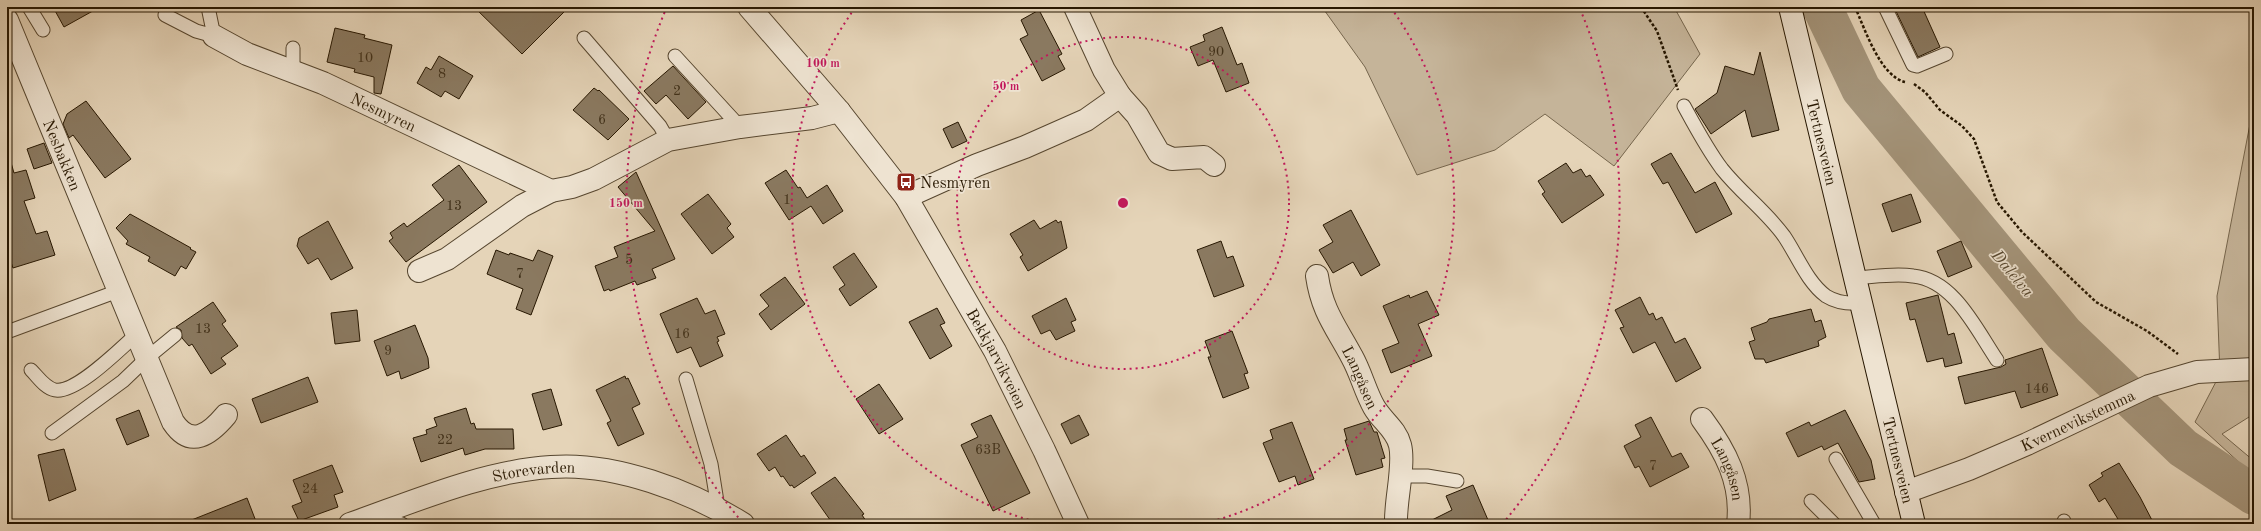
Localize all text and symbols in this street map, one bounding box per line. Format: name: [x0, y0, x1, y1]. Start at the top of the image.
house number: 90: [1208, 45, 1224, 59]
house number: 10: [357, 51, 373, 65]
text: 100 m: [806, 58, 840, 70]
house number: 8: [438, 67, 446, 81]
text: 50 m: [993, 80, 1020, 93]
house number: 2: [673, 84, 681, 98]
street label: Nesmyren: [347, 91, 418, 136]
street label: Tertnesveien: [1802, 98, 1839, 188]
house number: 6: [598, 113, 606, 127]
street label: Nesbakken: [39, 118, 83, 194]
bus stop icon: Nesmyren: [895, 171, 917, 193]
place label: Nesmyren: [920, 176, 991, 192]
house number: 1: [783, 193, 791, 207]
centre of rings: [1116, 196, 1130, 210]
text: 150 m: [609, 197, 643, 210]
house number: 13: [446, 199, 462, 213]
water label: Dalelva: [1987, 246, 2036, 301]
house number: 5: [625, 253, 633, 267]
house number: 7: [516, 267, 524, 281]
street label: Bekkjarvikveien: [962, 306, 1029, 412]
house number: 13: [195, 322, 211, 336]
house number: 16: [674, 327, 690, 341]
house number: 9: [384, 344, 392, 358]
street label: Langåsen: [1338, 344, 1380, 413]
house number: 146: [2025, 382, 2049, 396]
street label: Kvernevikstemma: [2019, 388, 2138, 456]
street label: Tertnesveien: [1879, 416, 1915, 506]
house number: 22: [437, 433, 453, 447]
street label: Langåsen: [1707, 435, 1744, 502]
house number: 63B: [975, 443, 1001, 457]
house number: 7: [1649, 459, 1657, 473]
street label: Storevarden: [491, 460, 576, 486]
house number: 24: [302, 482, 318, 496]

